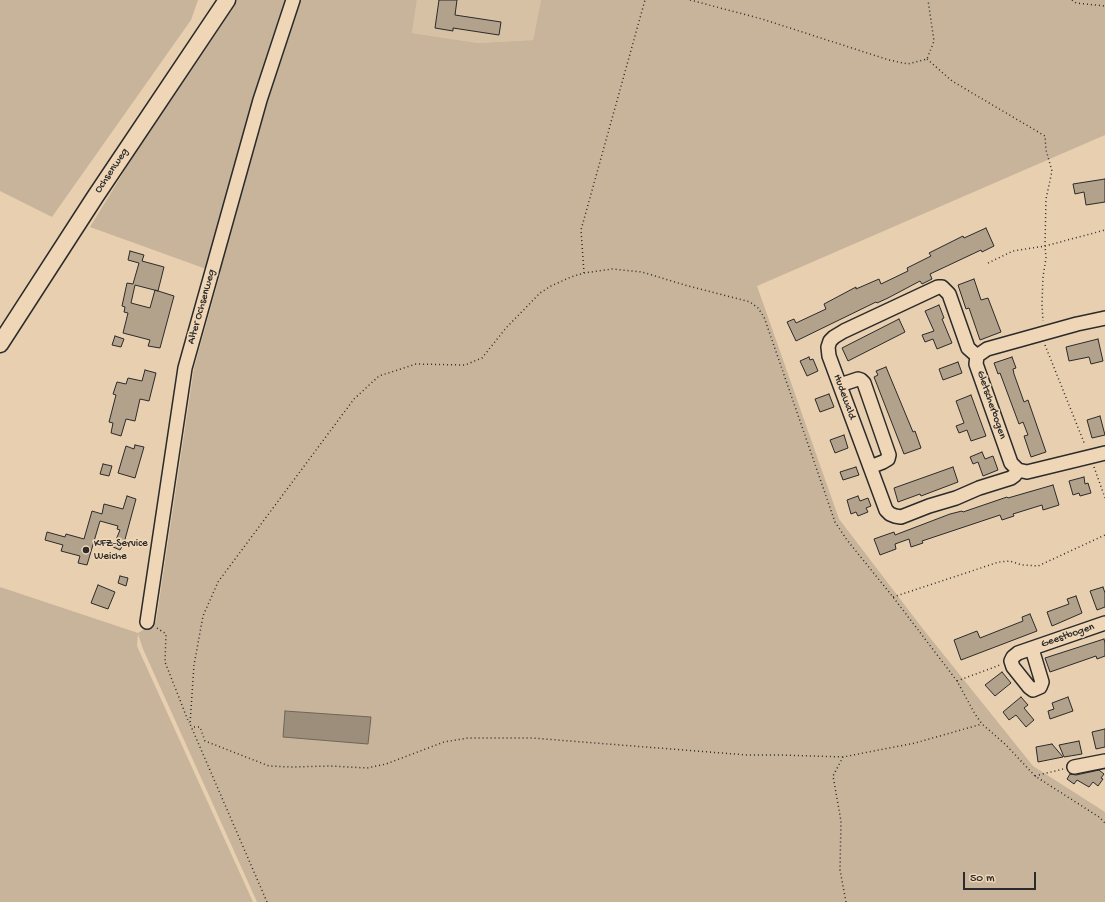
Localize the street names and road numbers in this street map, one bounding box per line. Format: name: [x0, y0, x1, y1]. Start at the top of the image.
street label: Ochsenweg: [92, 146, 132, 196]
street label: Alter Ochsenweg: [185, 268, 219, 346]
street label: Gletscherbogen: [973, 369, 1009, 441]
street label: Hudewald: [830, 373, 858, 421]
street label: Geestbogen: [1040, 621, 1096, 651]

